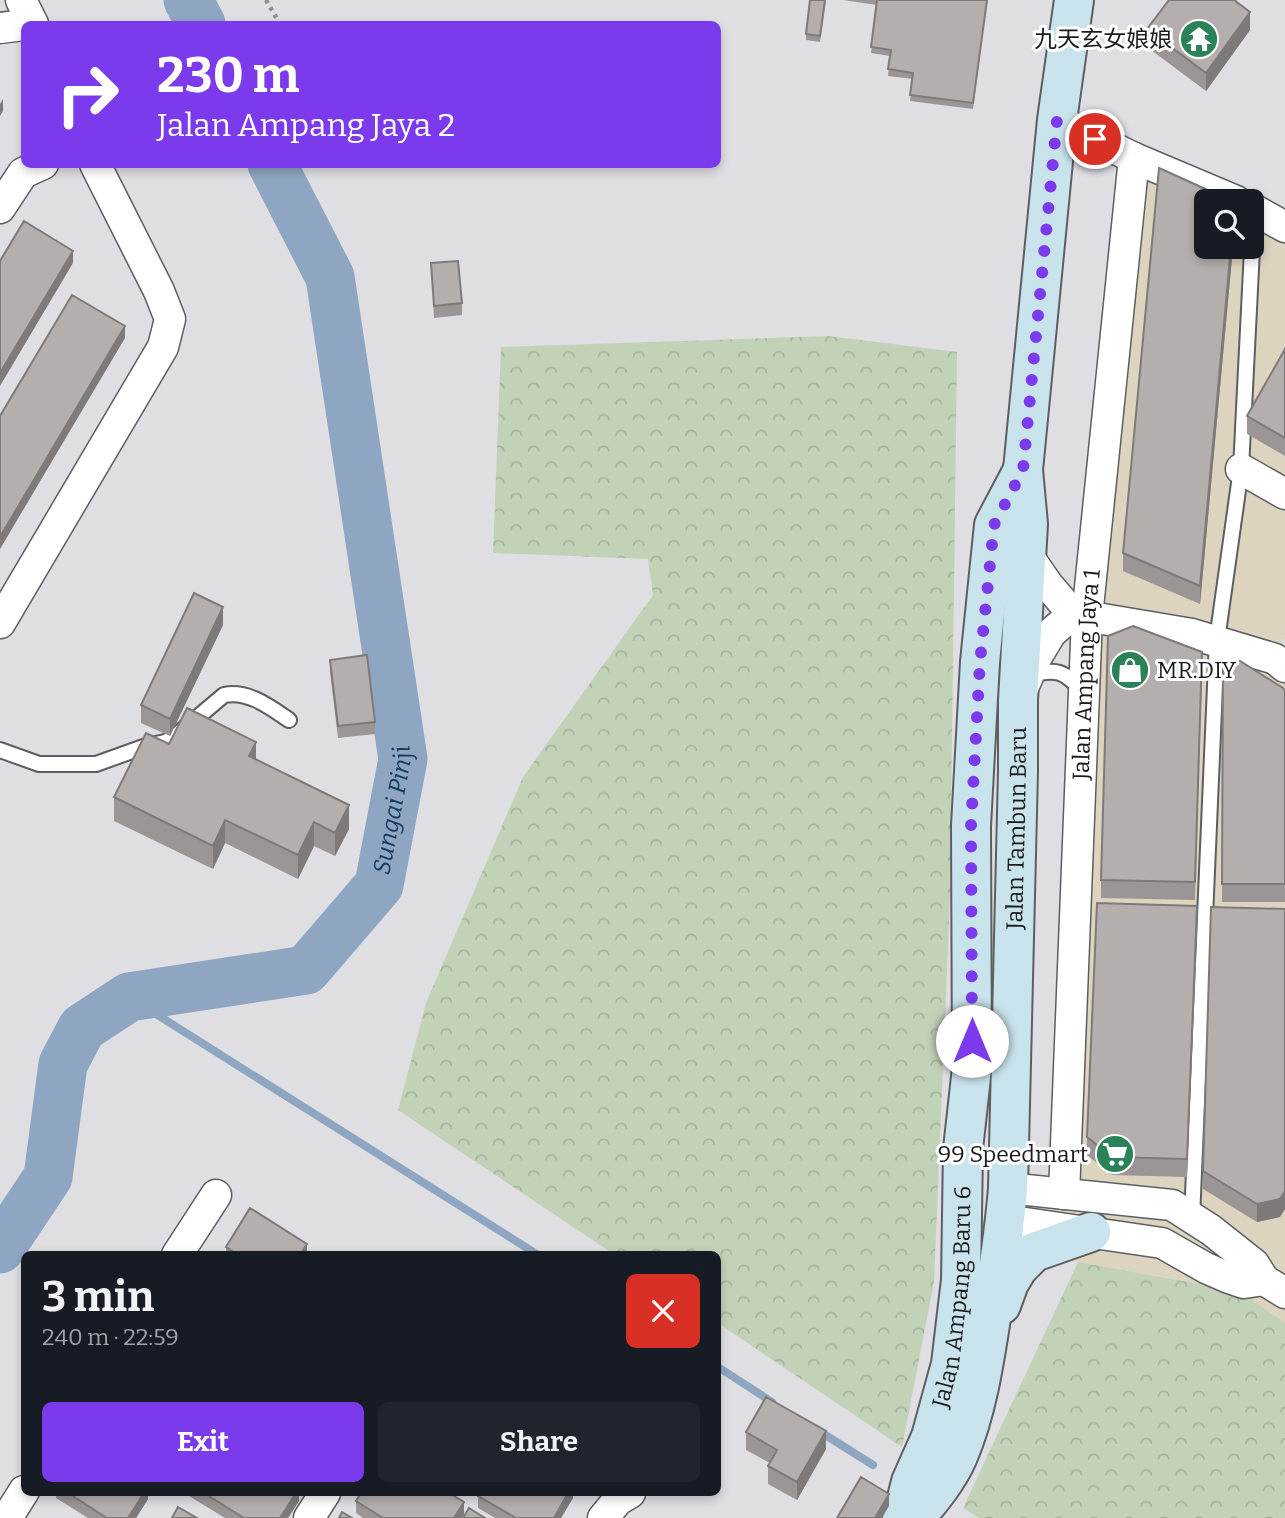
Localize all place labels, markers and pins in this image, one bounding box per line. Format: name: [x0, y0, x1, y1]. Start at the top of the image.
temple icon: 九天玄女娘娘: [1178, 18, 1220, 60]
place label: 九天玄女娘娘: [1034, 25, 1172, 53]
pin: [1065, 109, 1125, 169]
shop icon: MR.DIY: [1109, 649, 1151, 691]
place label: MR.DIY: [1157, 656, 1237, 684]
supermarket icon: 99 Speedmart: [1094, 1133, 1136, 1175]
place label: 99 Speedmart: [938, 1140, 1088, 1168]

